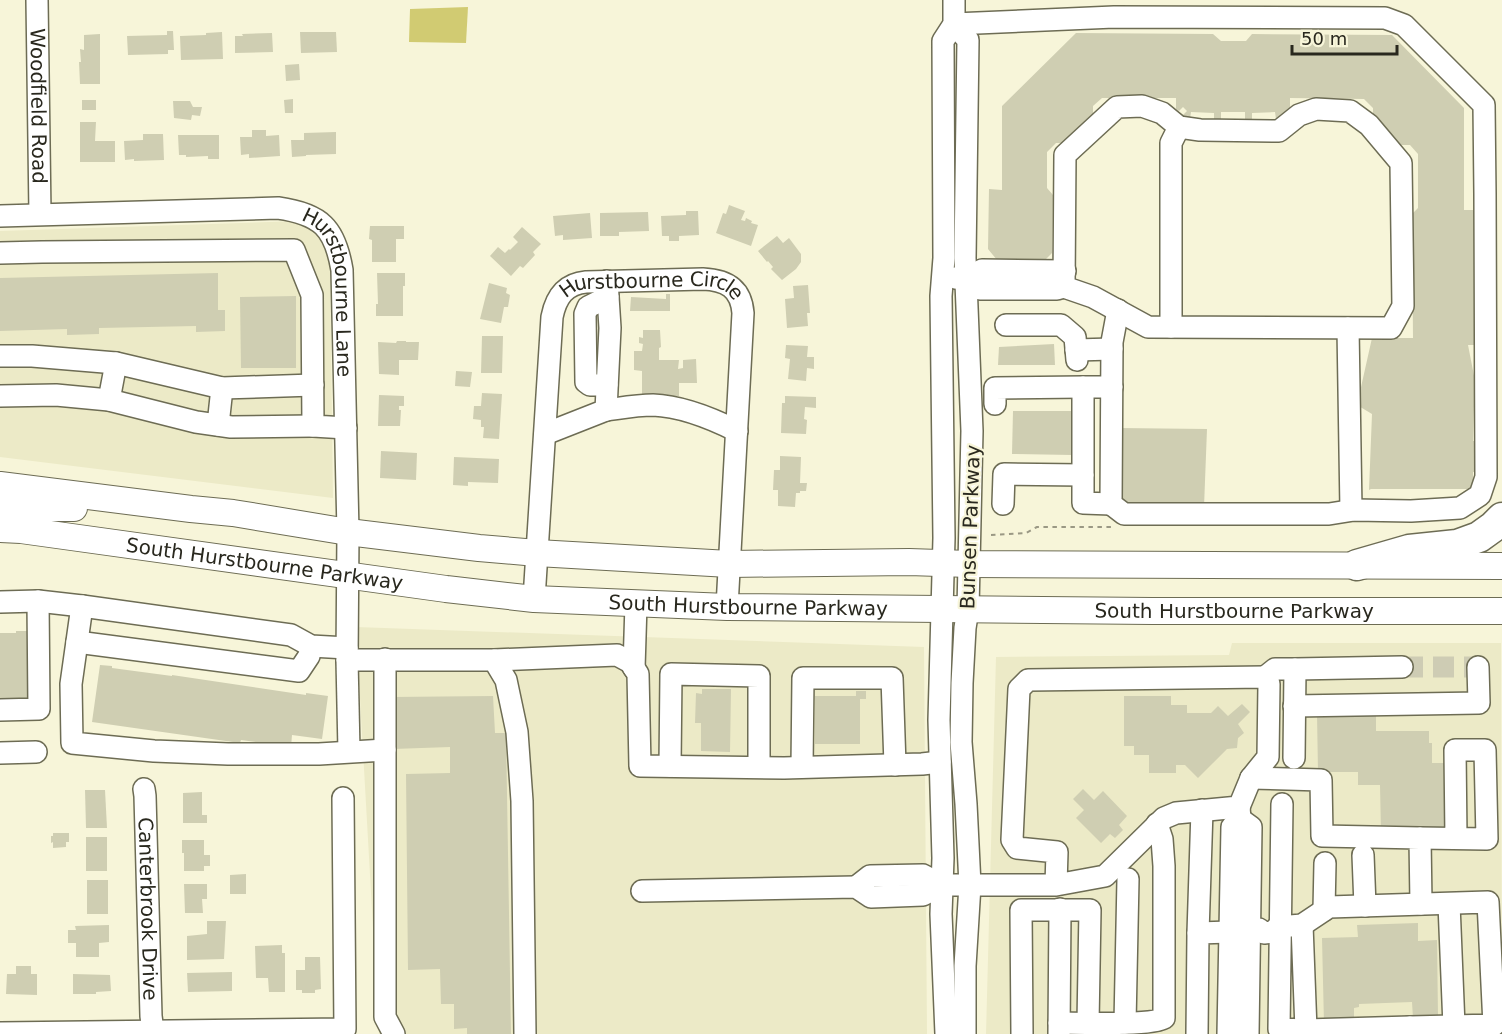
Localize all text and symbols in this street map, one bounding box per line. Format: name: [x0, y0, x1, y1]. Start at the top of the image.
scale bar: [1292, 18, 1397, 56]
street label: Woodfield Road: [25, 28, 52, 184]
text: 50 m: [1301, 28, 1347, 49]
street label: Hurstbourne Lane: [299, 203, 356, 377]
text: Hurstbourne Circle: [554, 267, 749, 304]
street label: Hurstbourne Circle: [556, 289, 744, 319]
street label: Bunsen Parkway: [955, 444, 985, 610]
street label: South Hurstbourne Parkway: [125, 533, 405, 595]
street label: South Hurstbourne Parkway: [608, 590, 888, 621]
street label: South Hurstbourne Parkway: [1094, 598, 1374, 623]
street label: Canterbrook Drive: [134, 817, 163, 1001]

